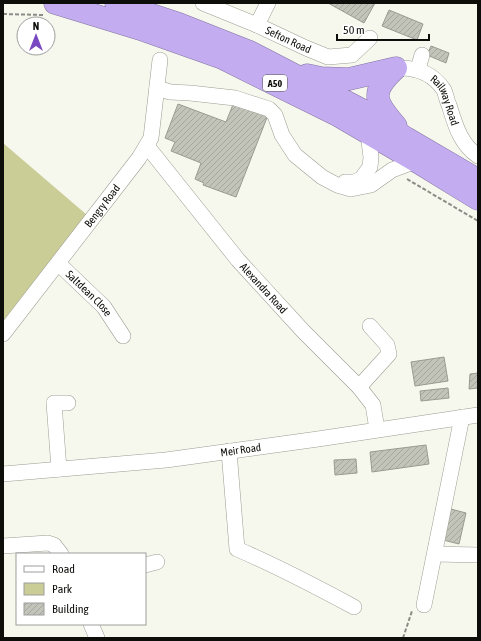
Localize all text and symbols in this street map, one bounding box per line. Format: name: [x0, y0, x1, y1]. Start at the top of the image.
north arrow: [16, 16, 56, 56]
scale bar: [337, 16, 429, 42]
text: N: [33, 20, 39, 32]
text: 50 m: [343, 23, 365, 37]
street label: Sefton Road: [264, 24, 313, 55]
street label: Railway Road: [428, 72, 461, 127]
road number: A50: [263, 75, 287, 91]
street label: Bengry Road: [82, 182, 122, 230]
street label: Alexandra Road: [238, 261, 290, 316]
street label: Saltdean Close: [64, 268, 114, 318]
street label: Meir Road: [220, 441, 262, 458]
legend: [16, 553, 146, 625]
text: Road: [52, 562, 75, 576]
text: Park: [52, 582, 73, 596]
text: Building: [52, 602, 90, 616]

